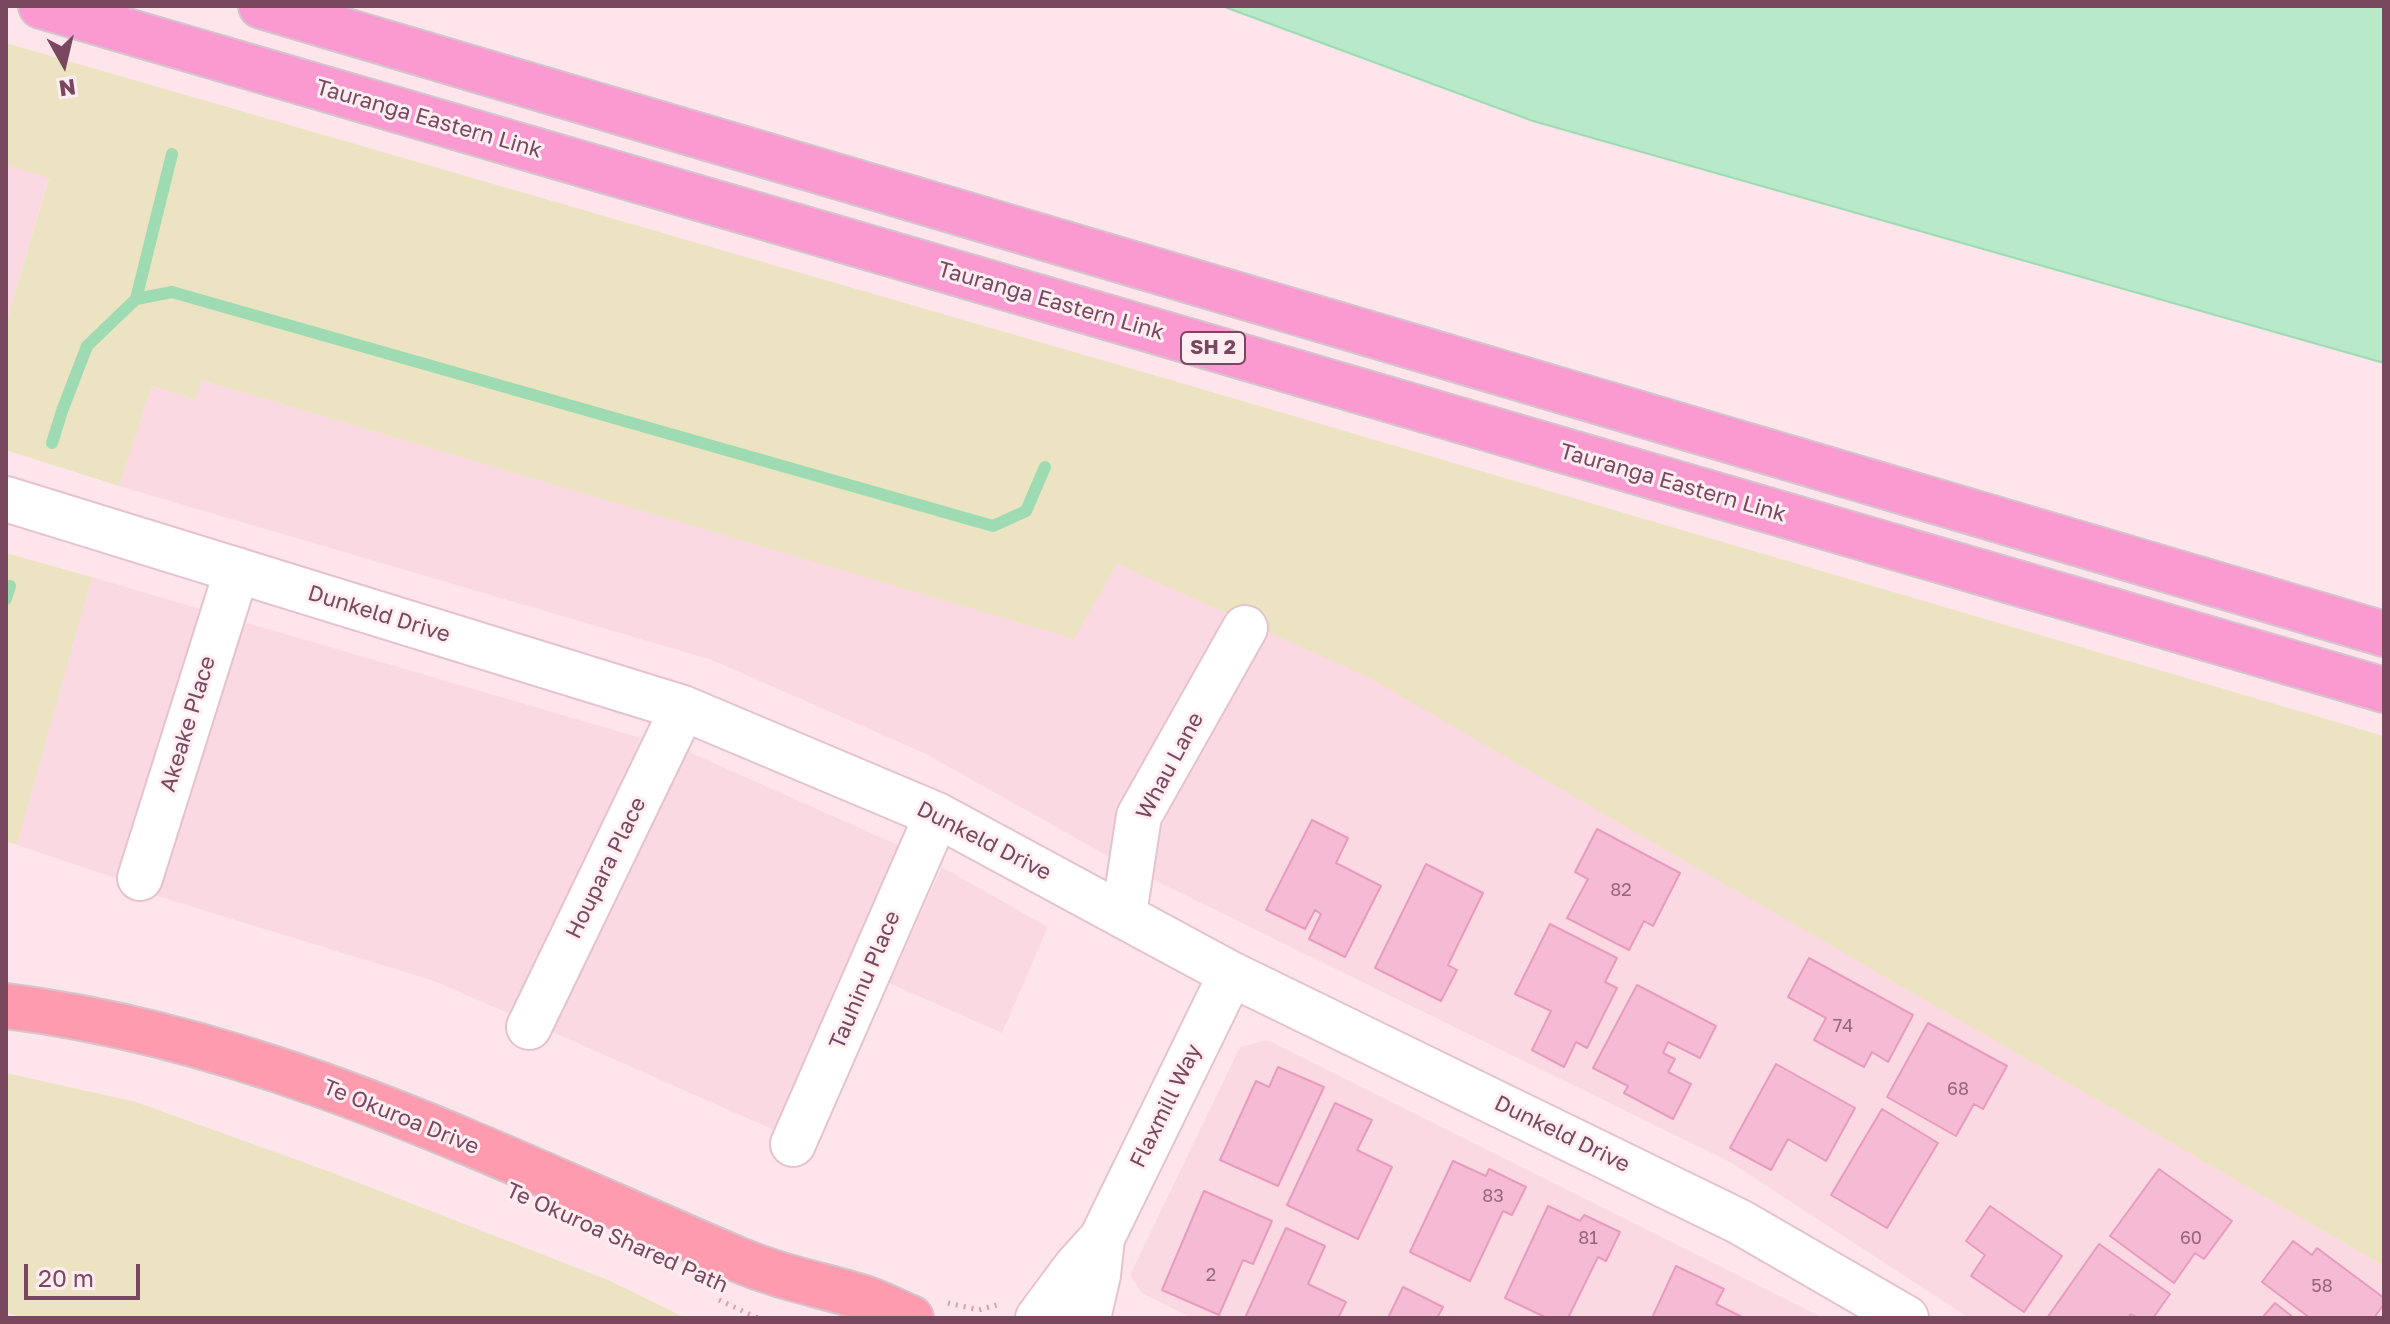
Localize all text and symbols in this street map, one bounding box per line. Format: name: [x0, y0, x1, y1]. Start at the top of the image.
north arrow: [24, 24, 104, 104]
text: N: [57, 74, 78, 103]
street label: Tauranga Eastern Link: [313, 74, 545, 164]
street label: Tauranga Eastern Link: [935, 256, 1167, 346]
road number: SH 2: [1181, 332, 1245, 364]
street label: Tauranga Eastern Link: [1557, 438, 1789, 528]
street label: Dunkeld Drive: [305, 580, 453, 648]
street label: Akeake Place: [155, 653, 221, 795]
street label: Whau Lane: [1131, 708, 1209, 824]
street label: Houpara Place: [560, 793, 652, 943]
street label: Dunkeld Drive: [912, 796, 1056, 886]
house number: 82: [1610, 879, 1632, 901]
street label: Tauhinu Place: [824, 907, 906, 1053]
house number: 74: [1833, 1015, 1853, 1037]
street label: Flaxmill Way: [1125, 1040, 1207, 1172]
street label: Te Okuroa Drive: [319, 1074, 483, 1160]
house number: 68: [1947, 1078, 1969, 1100]
street label: Dunkeld Drive: [1490, 1090, 1634, 1178]
street label: Te Okuroa Shared Path: [502, 1177, 732, 1299]
house number: 83: [1482, 1185, 1504, 1207]
house number: 81: [1578, 1227, 1598, 1249]
house number: 60: [2180, 1227, 2202, 1249]
scale bar: [28, 1248, 144, 1298]
text: 20 m: [38, 1263, 94, 1292]
house number: 2: [1206, 1264, 1216, 1286]
house number: 58: [2311, 1275, 2333, 1297]

